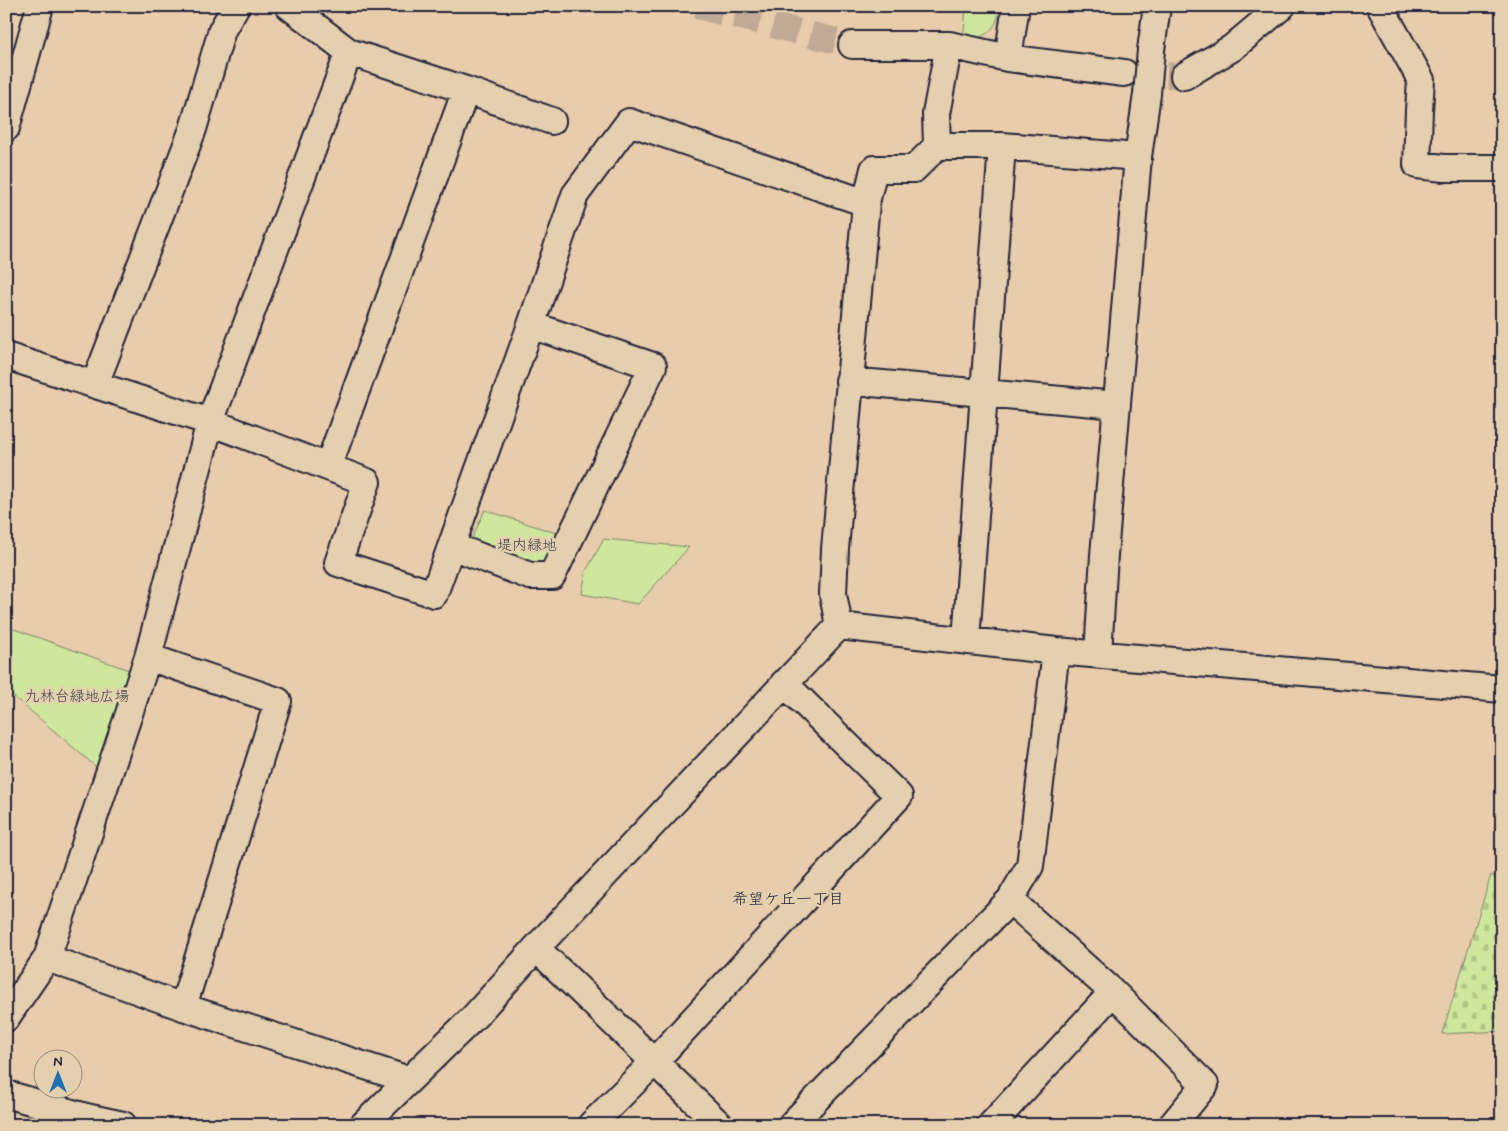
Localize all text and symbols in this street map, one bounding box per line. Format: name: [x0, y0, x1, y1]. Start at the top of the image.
park label: 堤内緑地: [497, 536, 557, 556]
park label: 九林台緑地広場: [24, 687, 130, 707]
district label: 希望ケ丘一丁目: [732, 889, 844, 910]
north arrow: [32, 1048, 82, 1098]
text: N: [53, 1053, 63, 1071]

